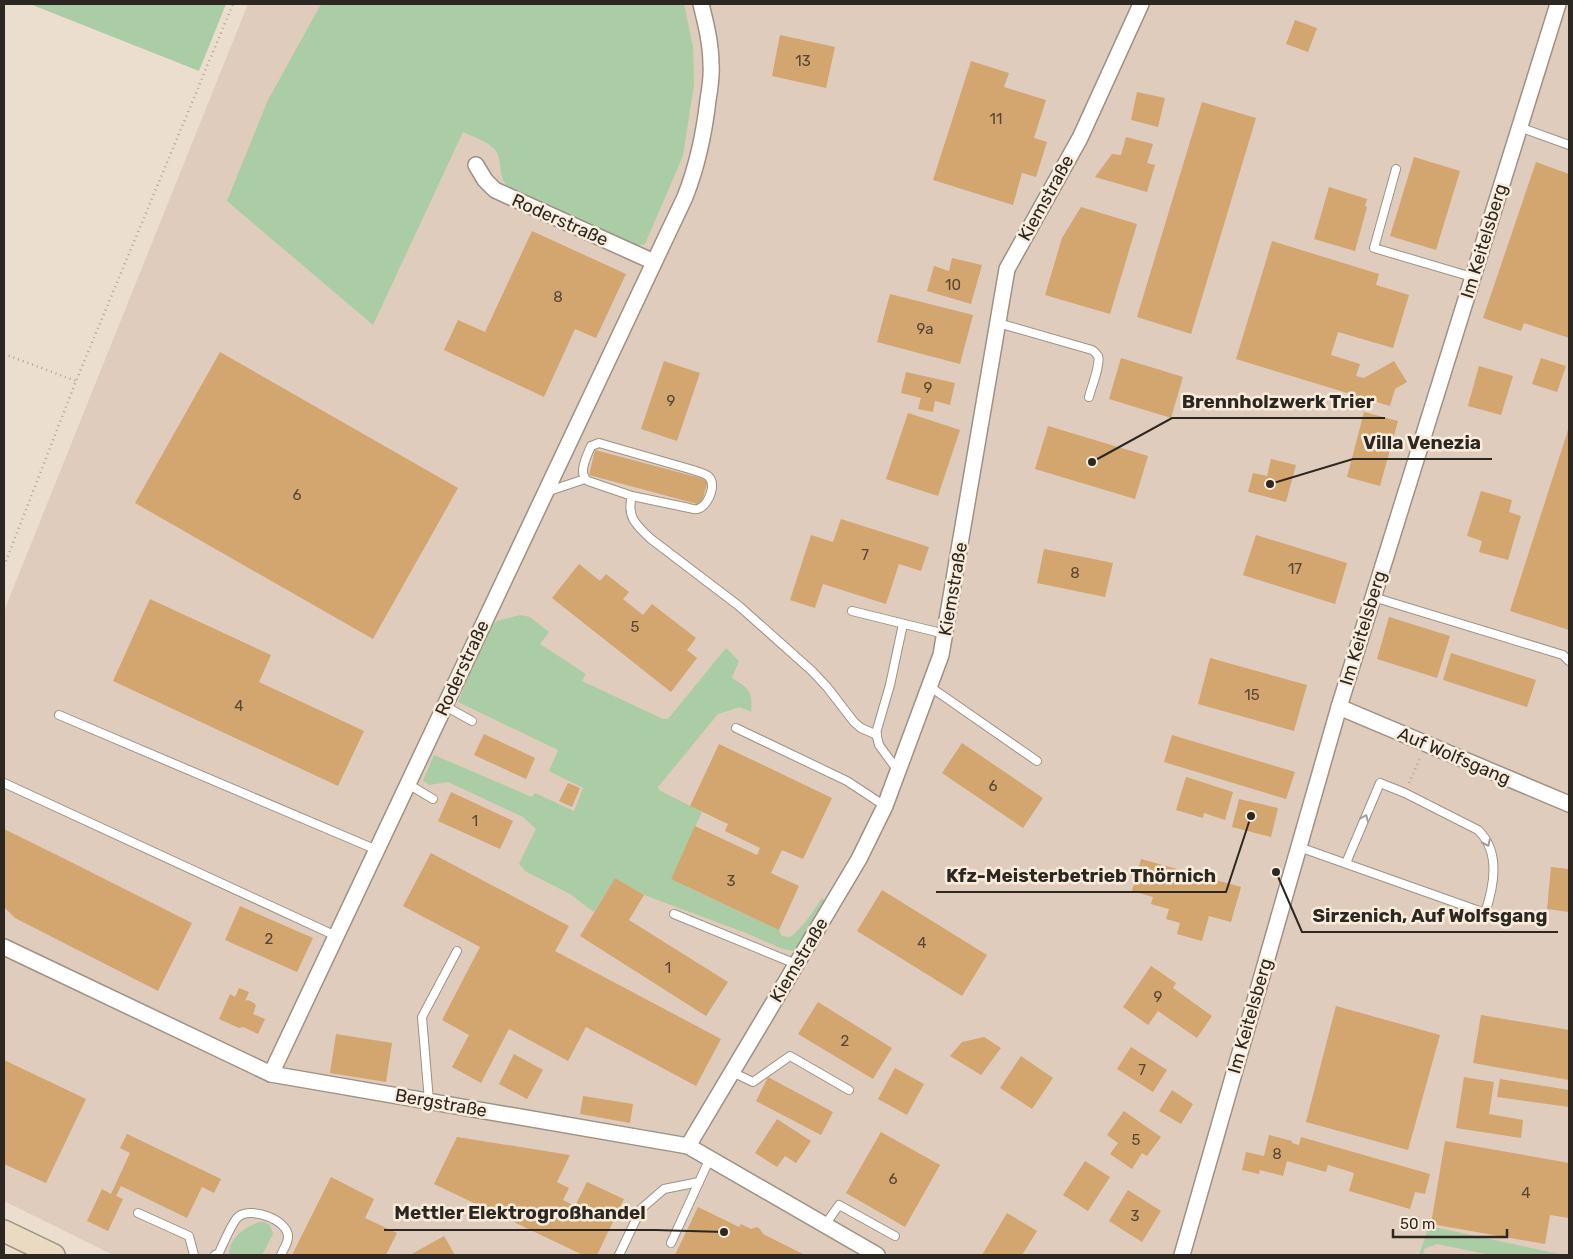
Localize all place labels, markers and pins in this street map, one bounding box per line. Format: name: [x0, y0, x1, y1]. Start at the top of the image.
callout: Brennholzwerk Trier: [1172, 384, 1385, 418]
callout: Villa Venezia: [1353, 425, 1492, 459]
callout: Kfz-Meisterbetrieb Thörnich: [936, 858, 1226, 892]
callout: Sirzenich, Auf Wolfsgang: [1302, 898, 1558, 932]
callout: Mettler Elektrogroßhandel: [384, 1196, 656, 1230]

